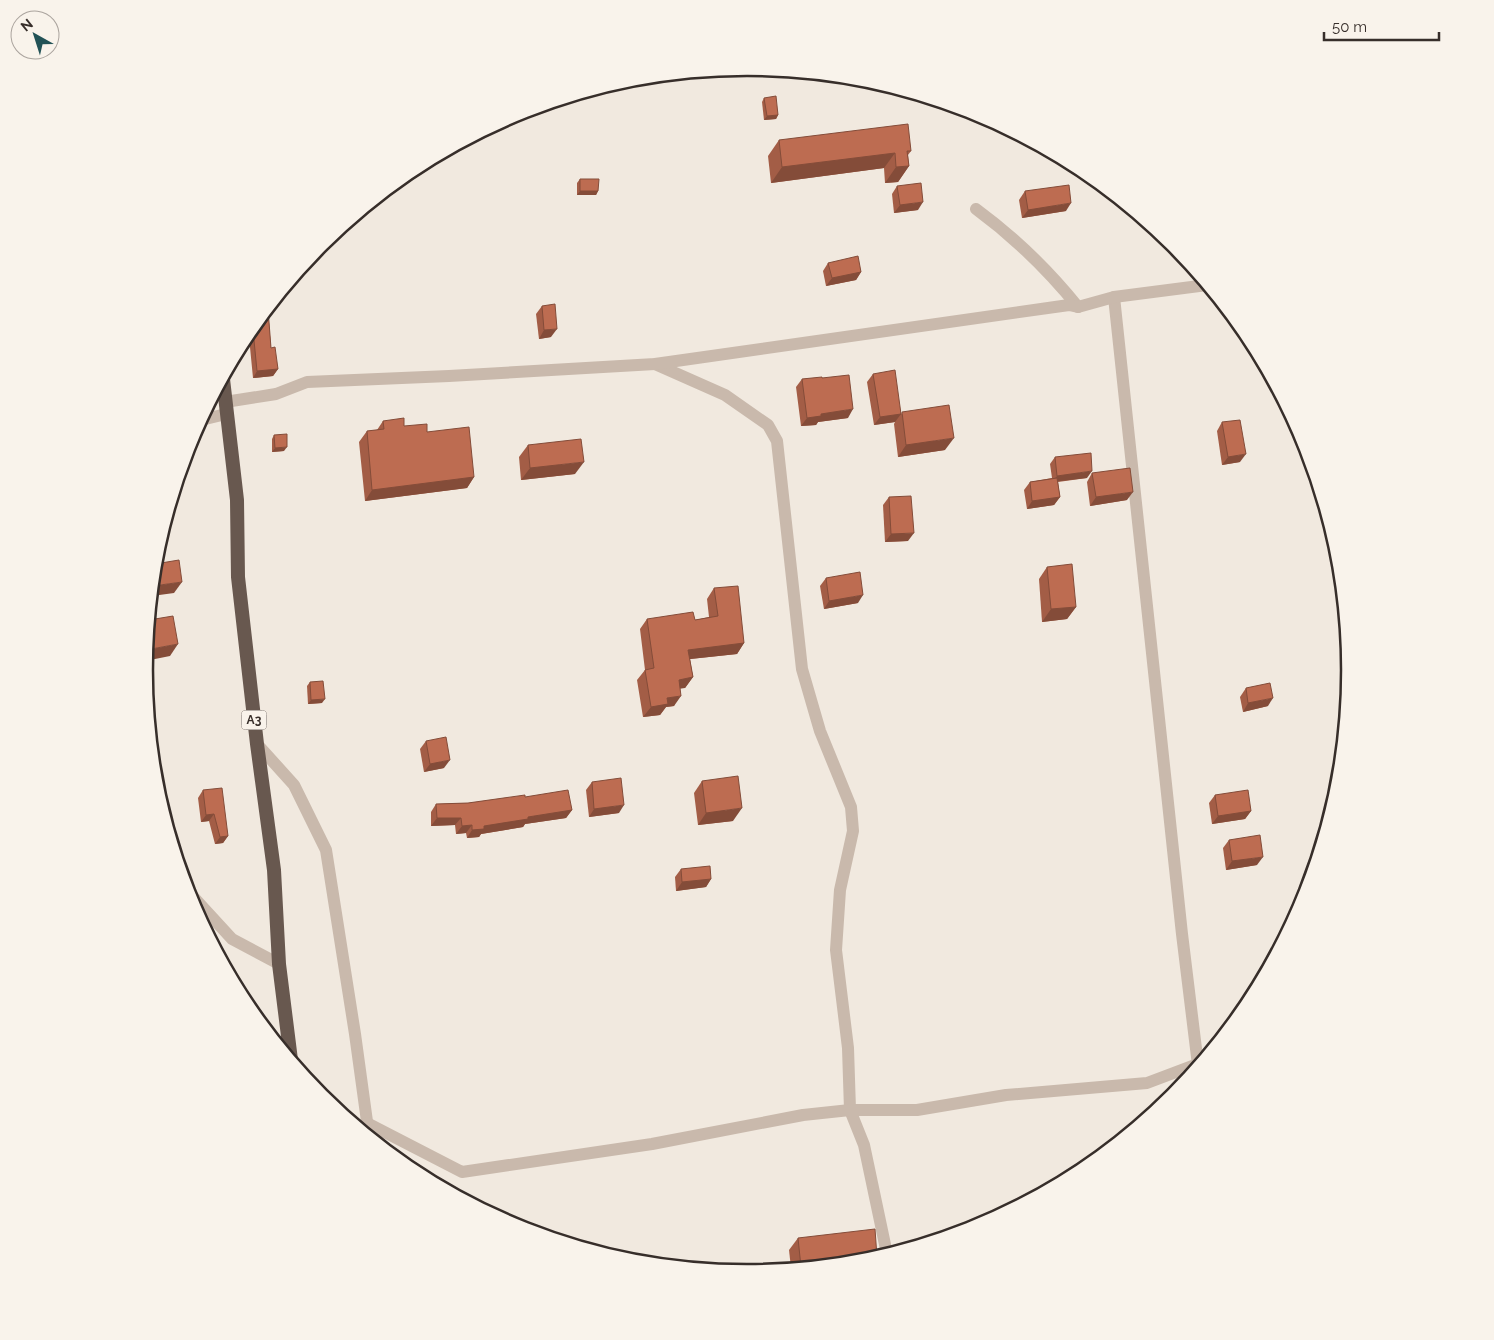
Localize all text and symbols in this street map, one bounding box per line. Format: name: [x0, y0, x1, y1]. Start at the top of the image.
north arrow: [10, 10, 60, 60]
scale bar: [1324, 10, 1439, 42]
text: N: [18, 15, 36, 34]
text: 50 m: [1332, 18, 1367, 36]
road number: A3: [242, 710, 266, 730]

